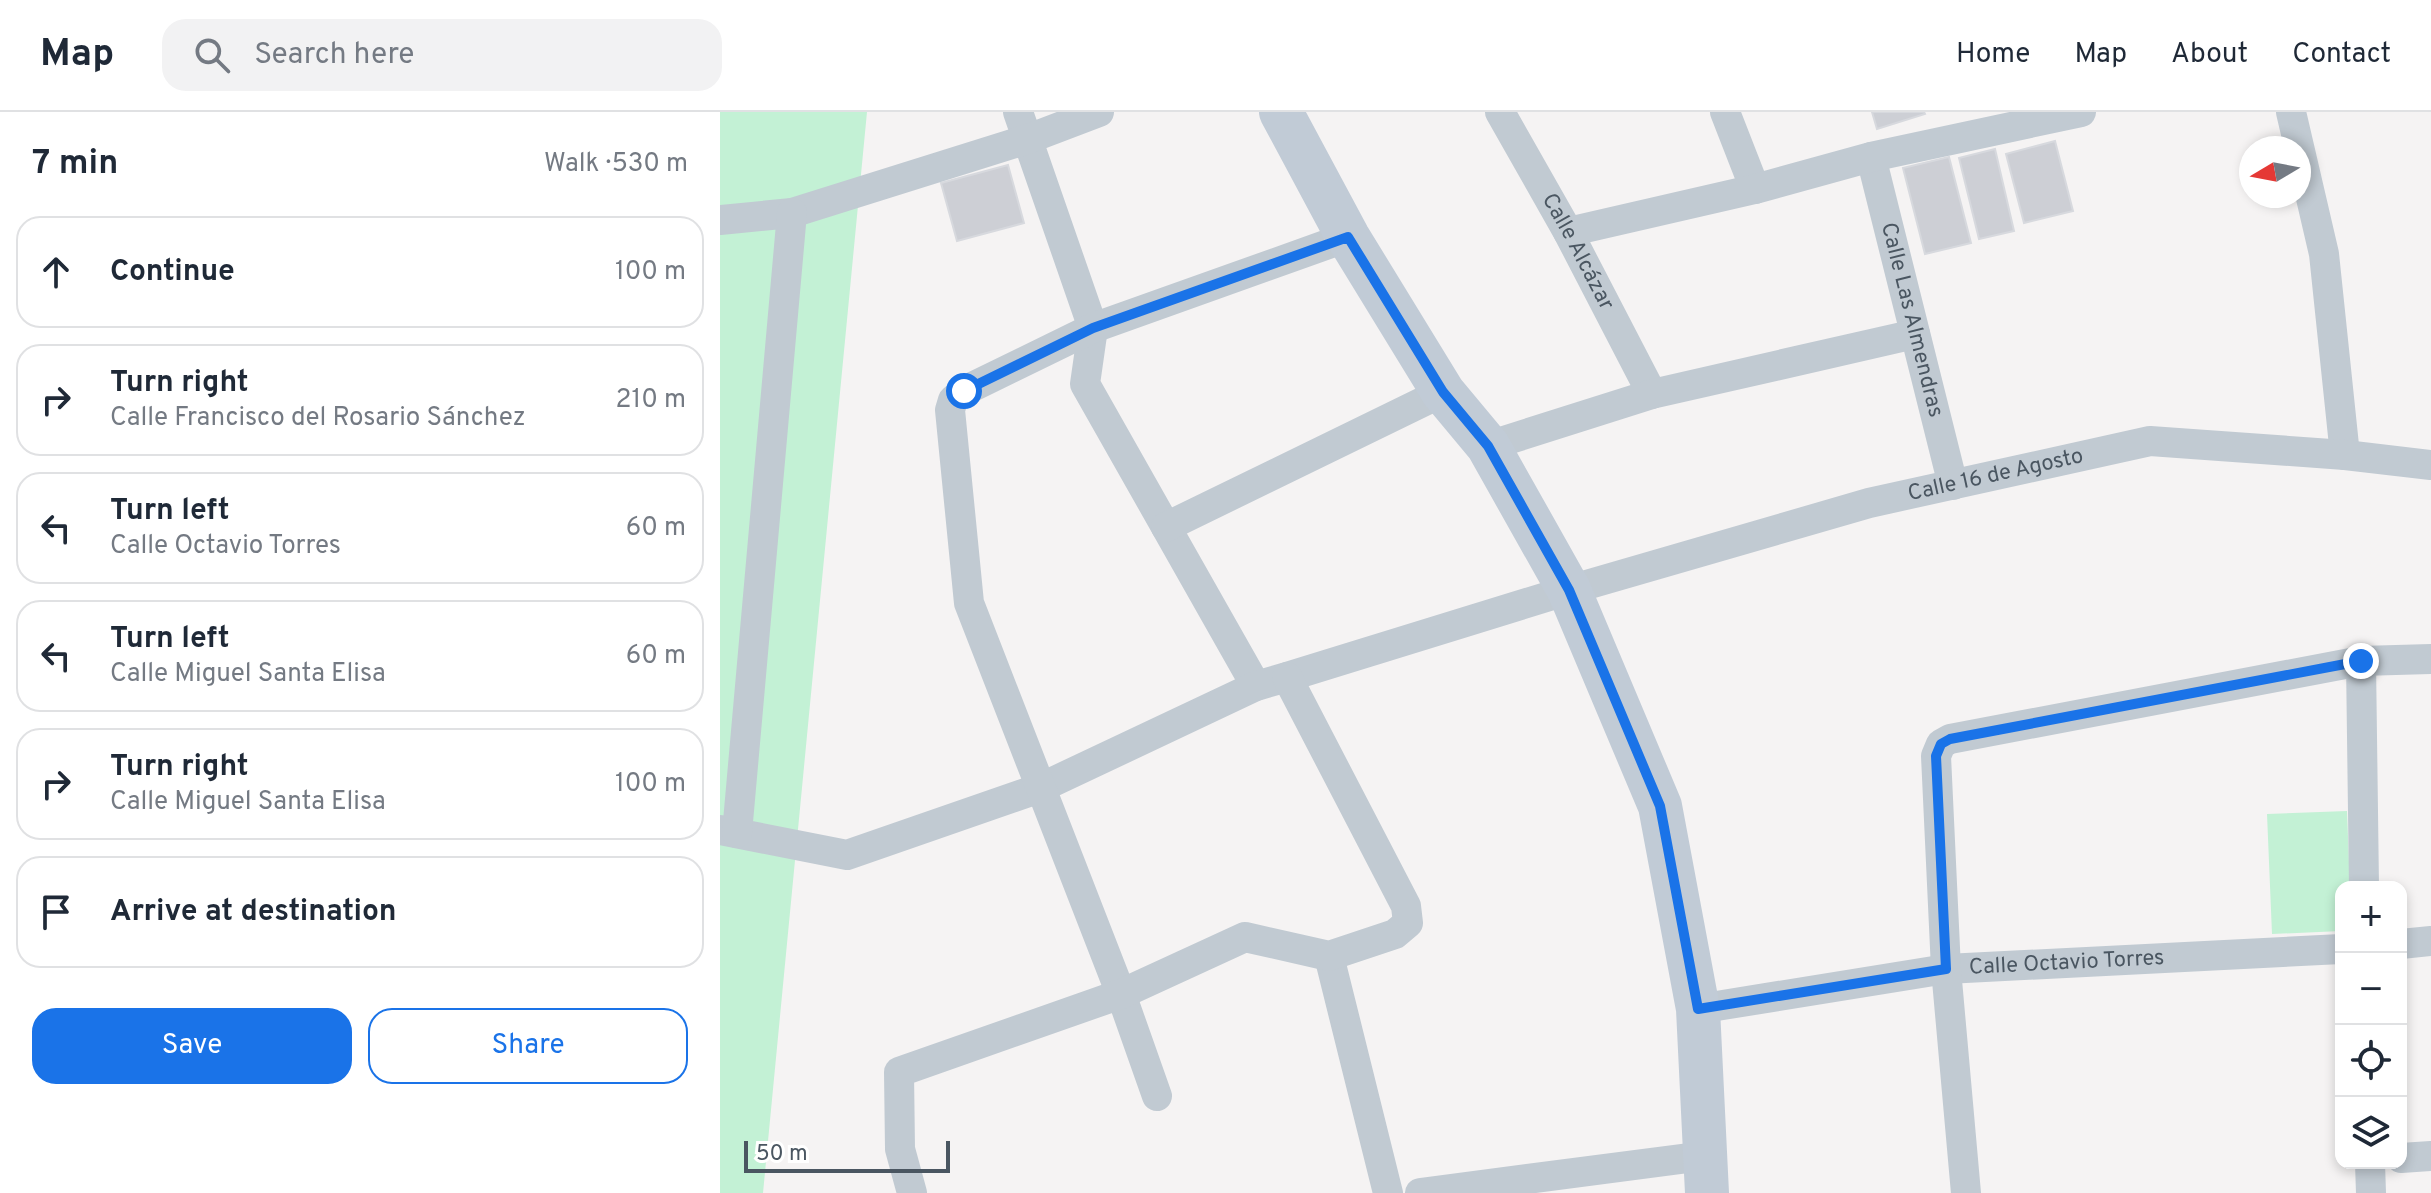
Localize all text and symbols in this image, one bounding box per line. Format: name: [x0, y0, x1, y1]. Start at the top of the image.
search box: [162, 19, 722, 91]
text: Map: [40, 31, 114, 80]
icon: search: [190, 33, 234, 77]
text: Search here: [254, 37, 414, 74]
text: Home: [1956, 37, 2030, 73]
text: Map: [2074, 37, 2127, 73]
text: About: [2171, 37, 2248, 73]
text: Contact: [2292, 37, 2391, 73]
north arrow: [2239, 136, 2311, 208]
text: 7 min: [32, 143, 118, 186]
text: Walk · 530 m: [544, 148, 688, 181]
street label: Calle Alcázar: [1536, 189, 1620, 315]
street label: Calle Las Almendras: [1874, 220, 1949, 420]
icon: ahead: [34, 250, 78, 294]
text: Continue: [110, 254, 235, 291]
text: 100 m: [615, 256, 686, 289]
text: Turn right: [110, 365, 248, 402]
route start: [946, 373, 982, 409]
icon: right: [34, 378, 78, 422]
text: 210 m: [616, 384, 686, 417]
text: Calle Francisco del Rosario Sánchez: [110, 402, 526, 435]
street label: Calle 16 de Agosto: [1905, 443, 2086, 508]
text: Turn left: [110, 493, 230, 530]
icon: left: [34, 506, 78, 550]
text: 60 m: [626, 512, 686, 545]
text: Calle Octavio Torres: [110, 530, 341, 563]
text: Turn left: [110, 621, 230, 658]
icon: left: [34, 634, 78, 678]
text: 60 m: [626, 640, 686, 673]
route end: [2343, 643, 2379, 679]
text: Calle Miguel Santa Elisa: [110, 658, 386, 691]
text: Turn right: [110, 749, 248, 786]
icon: right: [34, 762, 78, 806]
text: 100 m: [615, 768, 686, 801]
text: Calle Miguel Santa Elisa: [110, 786, 386, 819]
map controls: [2335, 881, 2407, 1169]
button: +: [2335, 881, 2407, 953]
icon: arrive: [34, 890, 78, 934]
text: Arrive at destination: [110, 894, 396, 931]
street label: Calle Octavio Torres: [1968, 944, 2165, 981]
button: −: [2335, 953, 2407, 1025]
button: Save: [32, 1008, 352, 1084]
button: Share: [368, 1008, 688, 1084]
button: locate: [2335, 1025, 2407, 1097]
button: layers: [2335, 1097, 2407, 1169]
scale bar: [744, 1137, 950, 1173]
text: 50 m: [756, 1141, 808, 1168]

